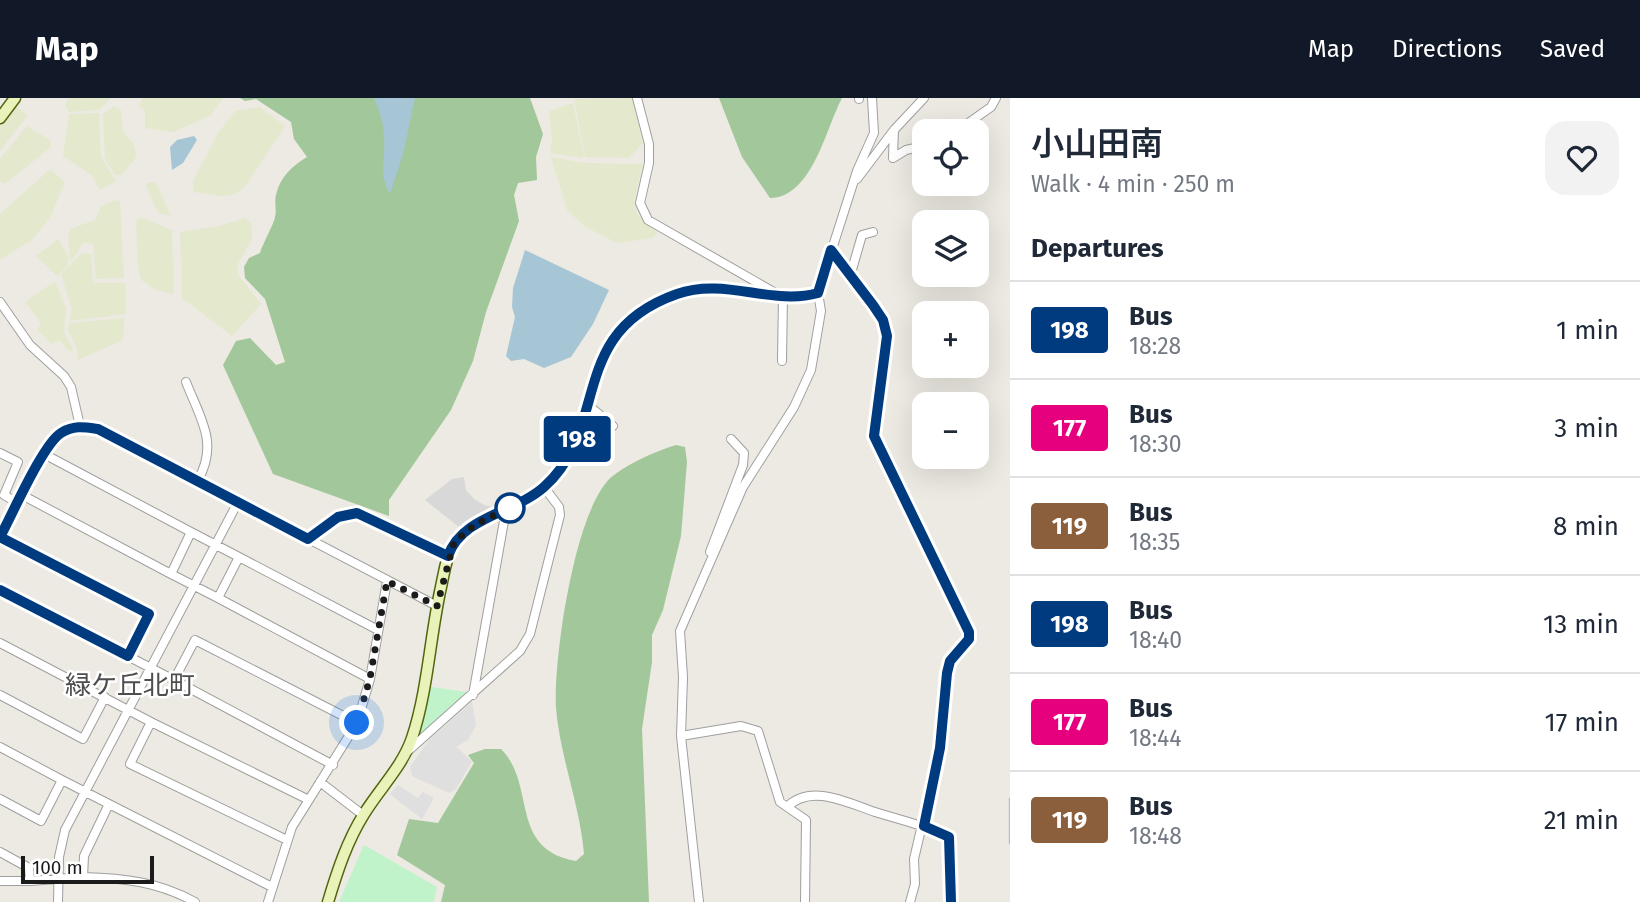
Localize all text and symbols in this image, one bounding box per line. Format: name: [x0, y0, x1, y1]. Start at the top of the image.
text: Map: [35, 29, 99, 69]
text: Map: [1308, 35, 1354, 63]
text: Directions: [1392, 35, 1502, 63]
text: Saved: [1540, 35, 1605, 63]
map controls: [912, 119, 989, 469]
button: locate: [912, 119, 989, 196]
button: heart: [1545, 121, 1619, 195]
text: 小山田南: [1031, 124, 1163, 164]
text: Walk · 4 min · 250 m: [1031, 170, 1235, 198]
button: layers: [912, 210, 989, 287]
text: Departures: [1031, 233, 1164, 264]
button: +: [912, 301, 989, 378]
text: Bus: [1129, 301, 1172, 332]
text: 1 min: [1556, 315, 1619, 346]
text: 198: [1050, 316, 1089, 344]
text: 18:28: [1129, 332, 1181, 360]
button: −: [912, 392, 989, 469]
text: Bus: [1129, 399, 1172, 430]
text: 3 min: [1554, 413, 1619, 444]
text: 177: [1053, 414, 1086, 442]
line badge: 198: [537, 416, 617, 462]
text: 198: [558, 425, 596, 453]
text: 18:30: [1129, 430, 1182, 458]
unlabelled marker: [495, 493, 525, 523]
text: Bus: [1129, 497, 1172, 528]
text: 8 min: [1553, 511, 1619, 542]
text: 119: [1052, 512, 1087, 540]
text: 18:35: [1129, 528, 1180, 556]
text: Bus: [1129, 595, 1172, 626]
text: 13 min: [1543, 609, 1619, 640]
text: 198: [1050, 610, 1089, 638]
text: 18:40: [1129, 626, 1182, 654]
district label: 緑ケ丘北町: [65, 670, 195, 701]
text: Bus: [1129, 693, 1172, 724]
your location: [339, 705, 374, 740]
text: 17 min: [1544, 707, 1619, 738]
text: 177: [1053, 708, 1086, 736]
text: 18:44: [1129, 724, 1182, 752]
text: Bus: [1129, 791, 1172, 822]
text: 21 min: [1544, 805, 1619, 836]
text: 119: [1052, 806, 1087, 834]
text: 18:48: [1129, 822, 1182, 850]
scale bar: [21, 853, 154, 885]
text: 100 m: [32, 856, 83, 879]

